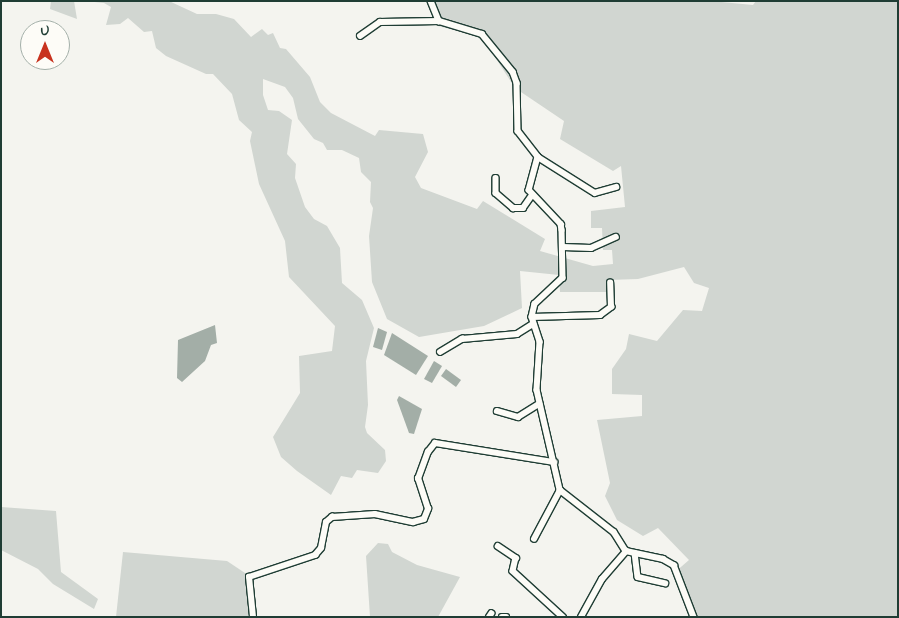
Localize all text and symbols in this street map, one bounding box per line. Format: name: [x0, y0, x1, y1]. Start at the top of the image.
north arrow: [20, 20, 70, 70]
text: U: [40, 22, 50, 40]

